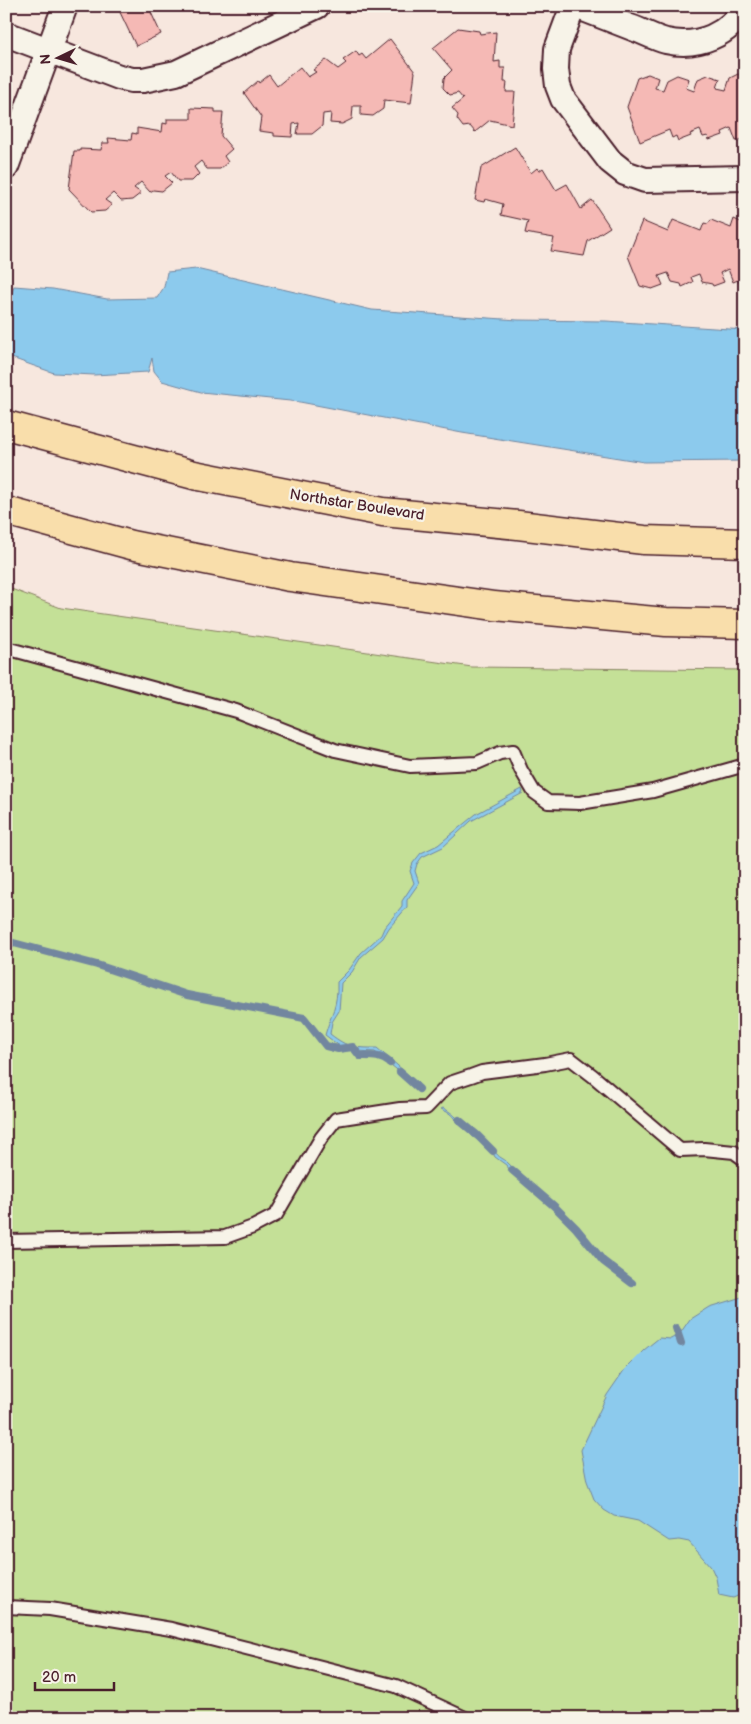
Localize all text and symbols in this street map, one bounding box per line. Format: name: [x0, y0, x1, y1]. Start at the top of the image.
north arrow: [32, 32, 82, 82]
text: N: [37, 53, 54, 65]
street label: Northstar Boulevard: [288, 485, 426, 525]
scale bar: [35, 1659, 114, 1691]
text: 20 m: [42, 1668, 76, 1687]

